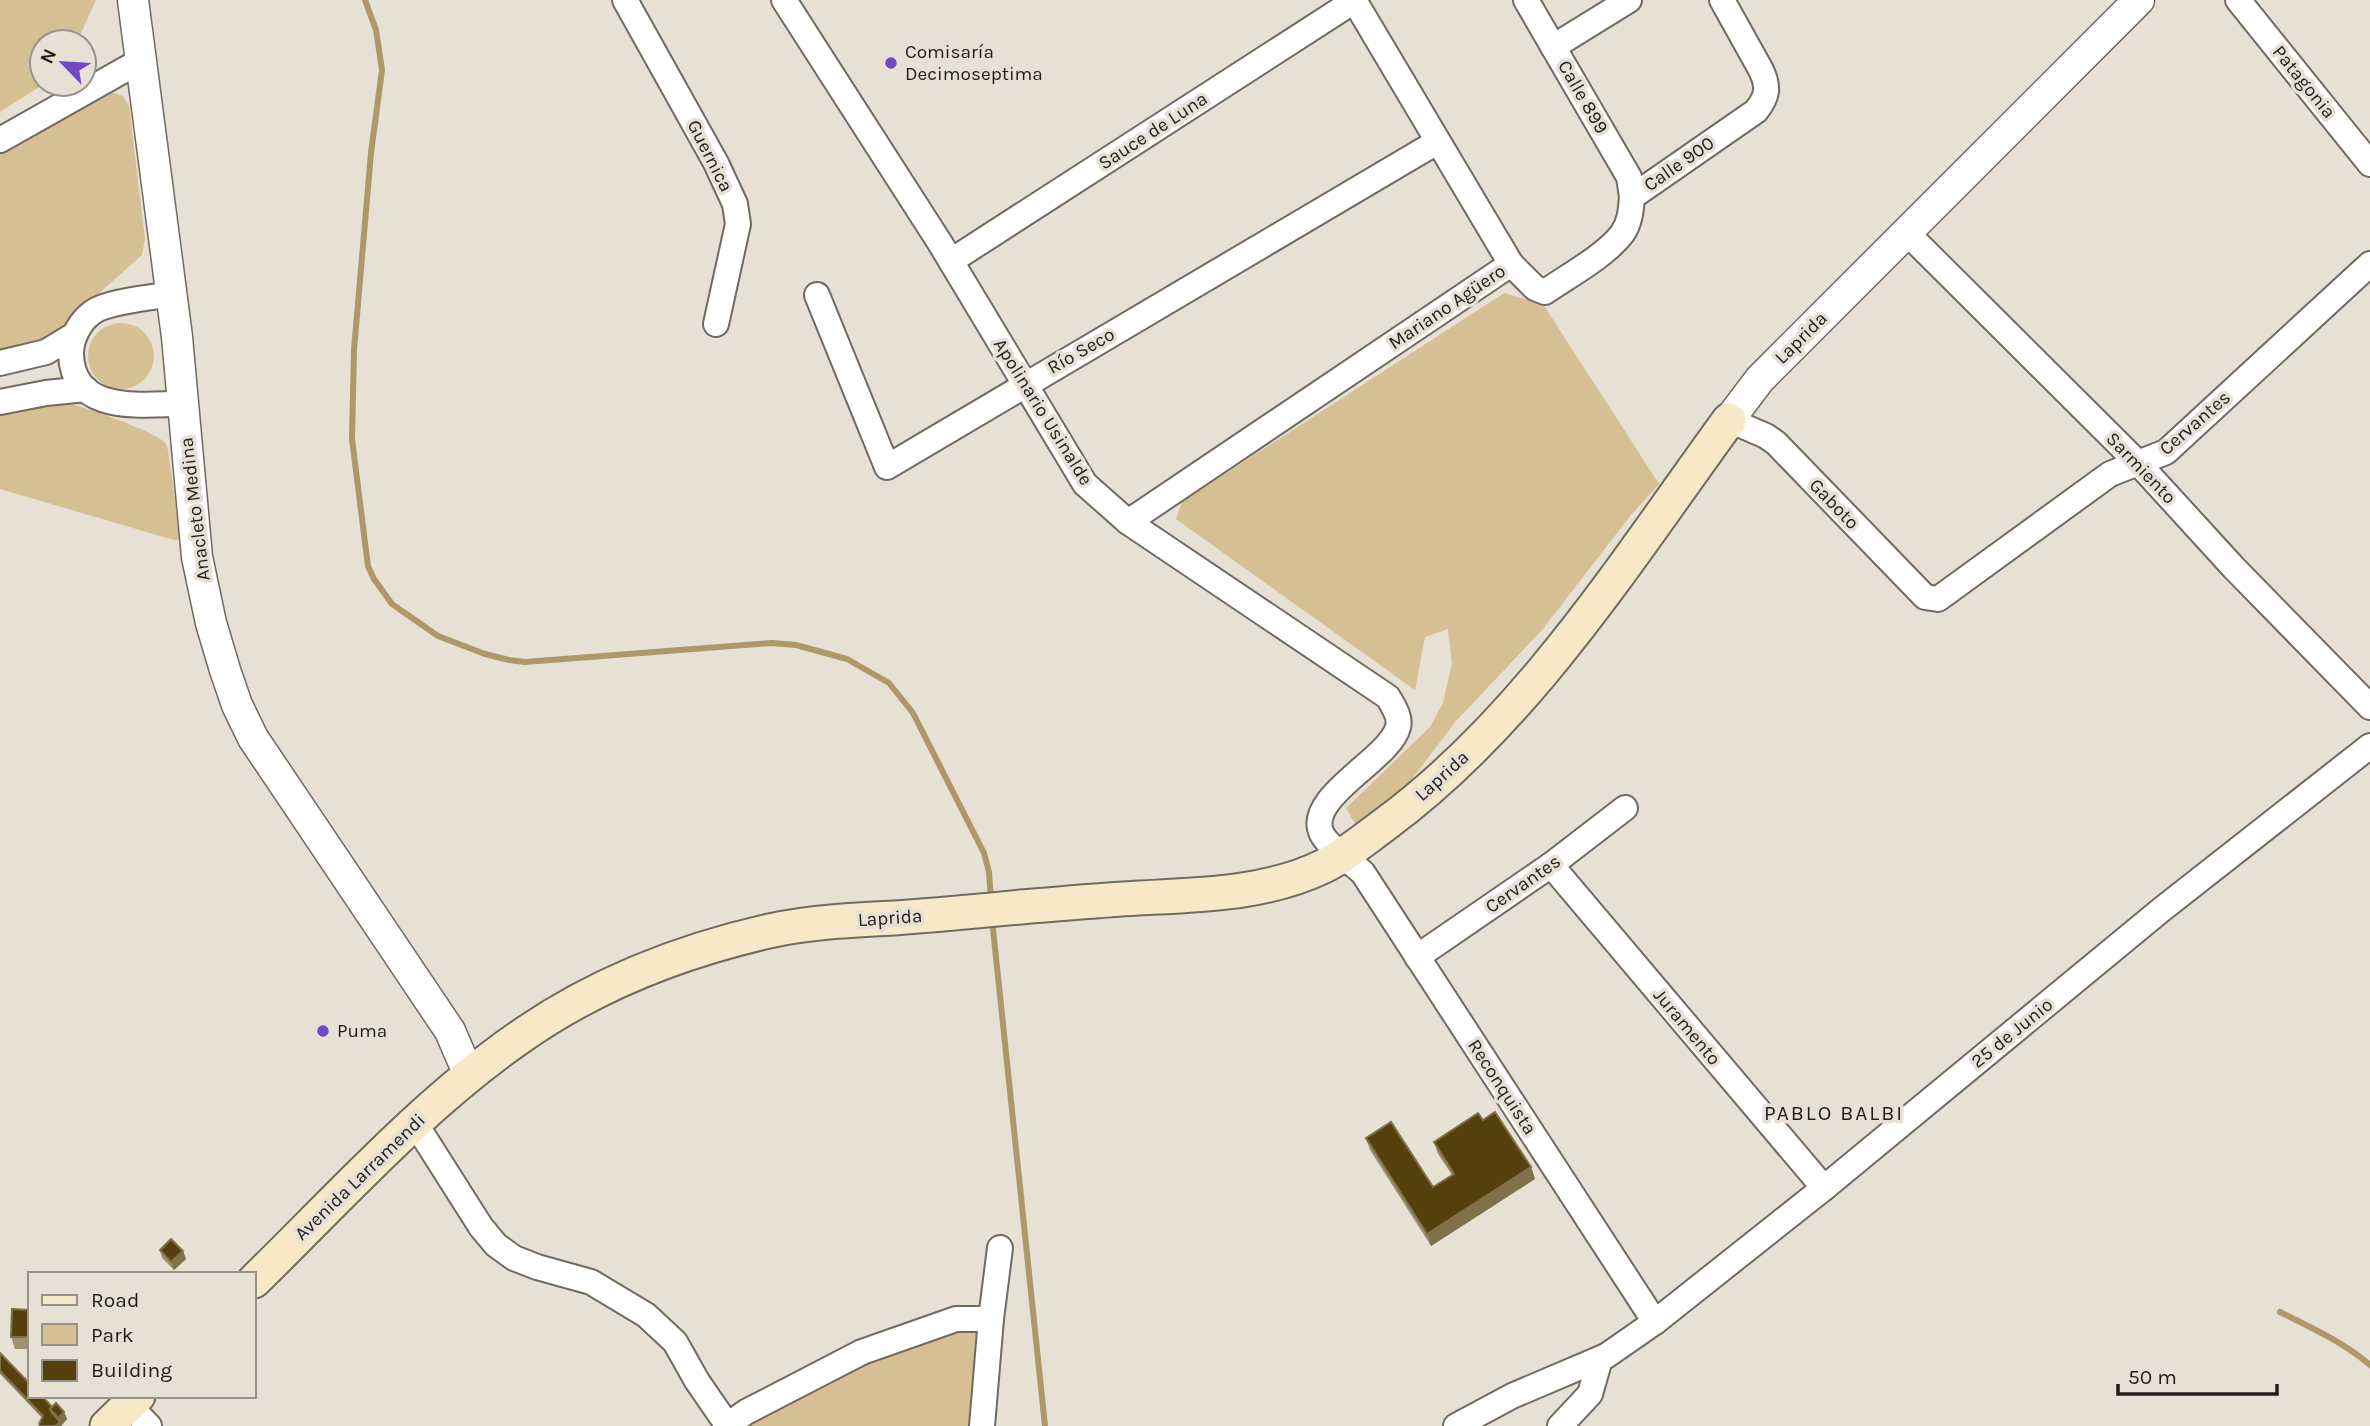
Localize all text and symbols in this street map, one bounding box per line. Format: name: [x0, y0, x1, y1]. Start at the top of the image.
north arrow: [28, 28, 98, 98]
place label: Comisaría Decimoseptima: [905, 41, 1043, 85]
street label: Patagonia: [2268, 41, 2340, 123]
text: N: [36, 45, 61, 67]
marker: Comisaría Decimoseptima: [883, 55, 899, 71]
street label: Calle 899: [1553, 57, 1613, 137]
street label: Sauce de Luna: [1094, 88, 1212, 174]
street label: Guernica: [683, 116, 737, 196]
street label: Calle 900: [1640, 132, 1718, 196]
street label: Mariano Agüero: [1384, 260, 1510, 354]
street label: Laprida: [1770, 307, 1832, 369]
street label: Río Seco: [1044, 323, 1118, 379]
street label: Apolinario Usinalde: [989, 334, 1097, 490]
street label: Cervantes: [2155, 386, 2235, 460]
street label: Sarmiento: [2101, 428, 2181, 508]
street label: Anacleto Medina: [175, 436, 215, 582]
street label: Gaboto: [1805, 474, 1863, 534]
street label: Laprida: [1411, 746, 1473, 806]
street label: Cervantes: [1481, 850, 1565, 918]
street label: Laprida: [857, 905, 923, 931]
street label: Juramento: [1649, 984, 1725, 1070]
street label: 25 de Junio: [1967, 993, 2057, 1073]
place label: Puma: [337, 1020, 387, 1042]
marker: Puma: [315, 1023, 331, 1039]
street label: Reconquista: [1463, 1035, 1541, 1139]
district label: PABLO BALBI: [1764, 1101, 1904, 1125]
street label: Avenida Larramendi: [290, 1109, 430, 1245]
legend: [28, 1272, 256, 1398]
text: Road: [91, 1288, 139, 1312]
text: Park: [91, 1323, 134, 1347]
scale bar: [2118, 1352, 2277, 1396]
text: Building: [91, 1358, 172, 1382]
text: 50 m: [2128, 1365, 2177, 1389]

